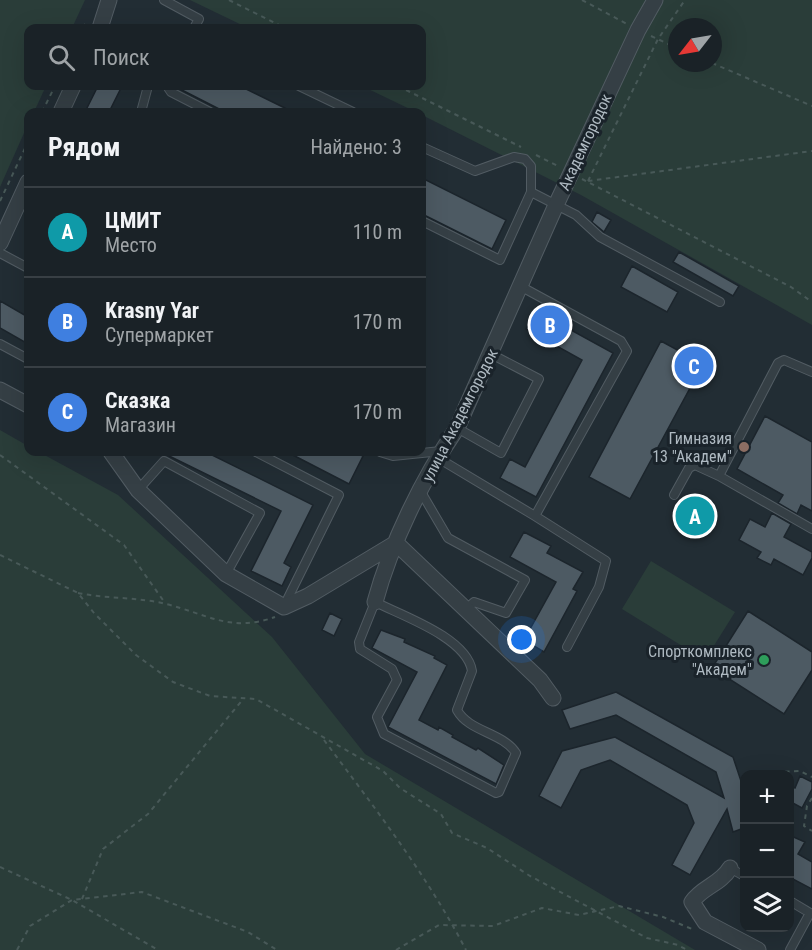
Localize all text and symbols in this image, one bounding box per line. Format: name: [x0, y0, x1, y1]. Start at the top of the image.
north arrow: [668, 18, 722, 72]
search box: [24, 24, 426, 90]
icon: search: [45, 41, 78, 74]
text: Поиск: [93, 45, 150, 70]
street label: Академгородок: [554, 90, 616, 193]
text: Рядом: [48, 132, 120, 162]
text: Найдено: 3: [310, 135, 402, 159]
text: ЦМИТ: [105, 208, 161, 233]
text: A: [62, 220, 73, 244]
text: 110 m: [353, 220, 402, 244]
text: Место: [105, 233, 157, 257]
text: Krasny Yar: [105, 298, 199, 323]
pin: B: [530, 302, 570, 348]
text: B: [62, 310, 73, 334]
text: 170 m: [353, 310, 402, 334]
text: Супермаркет: [105, 323, 214, 347]
pin: C: [674, 344, 714, 388]
street label: улица Академгородок: [418, 345, 502, 485]
text: Сказка: [105, 388, 170, 413]
text: C: [62, 400, 73, 424]
text: 170 m: [353, 400, 402, 424]
text: Магазин: [105, 413, 176, 437]
place label: Гимназия 13 "Академ": [652, 429, 732, 466]
marker: Гимназия 13 "Академ": [737, 440, 751, 454]
pin: A: [676, 494, 714, 538]
your location: [507, 625, 536, 654]
place label: Спорткомплекс "Академ": [648, 642, 752, 679]
marker: Спорткомплекс "Академ": [757, 653, 771, 667]
map controls: [740, 770, 794, 932]
button: +: [740, 770, 794, 824]
button: −: [740, 824, 794, 878]
button: layers: [740, 878, 794, 932]

